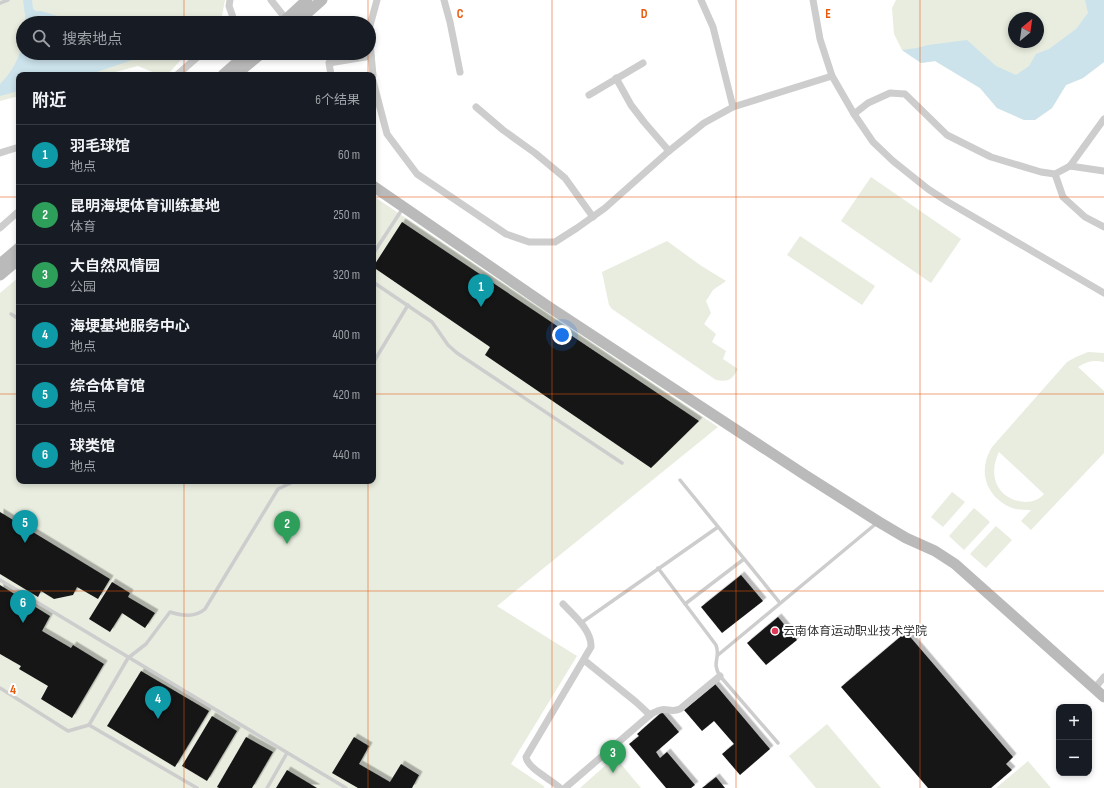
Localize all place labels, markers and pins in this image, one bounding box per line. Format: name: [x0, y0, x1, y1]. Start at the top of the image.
pin: 1: [468, 274, 494, 307]
pin: 5: [12, 510, 38, 543]
pin: 2: [274, 511, 300, 544]
pin: 6: [10, 590, 36, 623]
place label: 云南体育运动职业技术学院: [783, 624, 927, 639]
marker: 云南体育运动职业技术学院: [770, 626, 780, 636]
pin: 4: [145, 686, 171, 719]
pin: 3: [600, 740, 626, 773]

